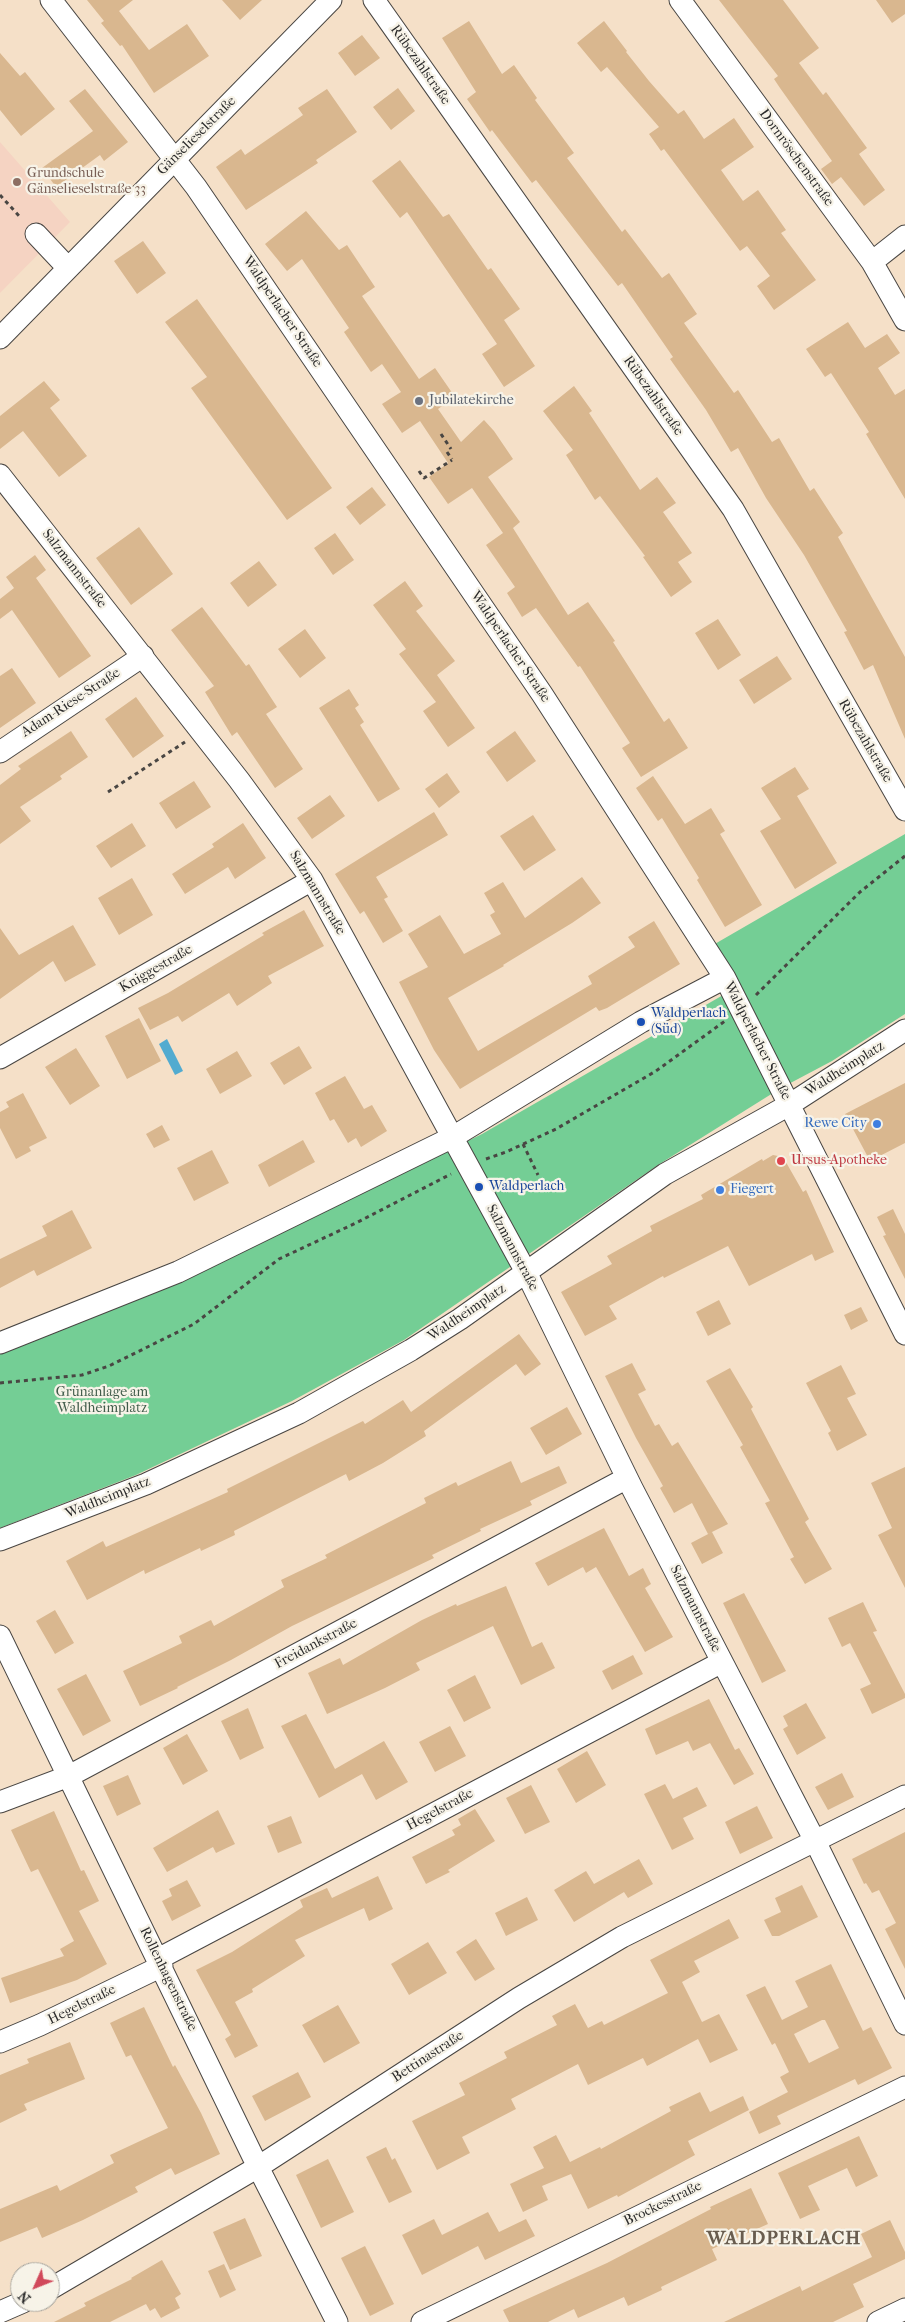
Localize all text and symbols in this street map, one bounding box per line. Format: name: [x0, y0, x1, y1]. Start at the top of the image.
street label: Rübezahlstraße: [386, 22, 454, 108]
street label: Gänselieselstraße: [154, 93, 240, 179]
street label: Dornröschenstraße: [755, 106, 837, 210]
place label: Grundschule Gänselieselstraße 33: [27, 166, 146, 198]
marker: Grundschule Gänselieselstraße 33: [11, 176, 23, 188]
street label: Waldperlacher Straße: [239, 253, 325, 371]
street label: Rübezahlstraße: [619, 353, 687, 439]
place label: Jubilatekirche: [429, 393, 514, 409]
marker: Jubilatekirche: [413, 395, 425, 407]
street label: Salzmannstraße: [38, 526, 110, 612]
street label: Waldperlacher Straße: [467, 588, 553, 706]
street label: Adam-Riese-Straße: [18, 665, 124, 741]
street label: Rübezahlstraße: [834, 696, 896, 786]
street label: Salzmannstraße: [285, 848, 349, 938]
street label: Kniggestraße: [117, 941, 195, 997]
street label: Waldperlacher Straße: [720, 979, 794, 1103]
place label: Waldperlach (Süd): [651, 1006, 726, 1038]
marker: Waldperlach (Süd): [635, 1016, 647, 1028]
street label: Waldheimplatz: [802, 1038, 888, 1100]
place label: Rewe City: [804, 1116, 867, 1132]
marker: Rewe City: [871, 1118, 883, 1130]
place label: Ursus-Apotheke: [791, 1153, 887, 1169]
marker: Ursus-Apotheke: [775, 1155, 787, 1167]
place label: Waldperlach: [489, 1179, 564, 1195]
marker: Waldperlach: [473, 1181, 485, 1193]
place label: Fiegert: [730, 1182, 774, 1198]
marker: Fiegert: [714, 1184, 726, 1196]
street label: Salzmannstraße: [482, 1202, 542, 1294]
street label: Waldheimplatz: [425, 1281, 509, 1345]
park label: Grünanlage am Waldheimplatz: [56, 1385, 148, 1418]
street label: Waldheimplatz: [63, 1473, 153, 1523]
street label: Salzmannstraße: [666, 1563, 724, 1655]
street label: Freidankstraße: [272, 1615, 360, 1673]
street label: Hegelstraße: [404, 1785, 476, 1835]
street label: Rollenhagenstraße: [136, 1924, 200, 2034]
street label: Hegelstraße: [45, 1981, 119, 2029]
street label: Bettinastraße: [389, 2028, 467, 2086]
street label: Brockesstraße: [621, 2178, 705, 2230]
district label: WALDPERLACH: [705, 2228, 863, 2250]
north arrow: [10, 2262, 60, 2312]
text: N: [15, 2287, 34, 2307]

